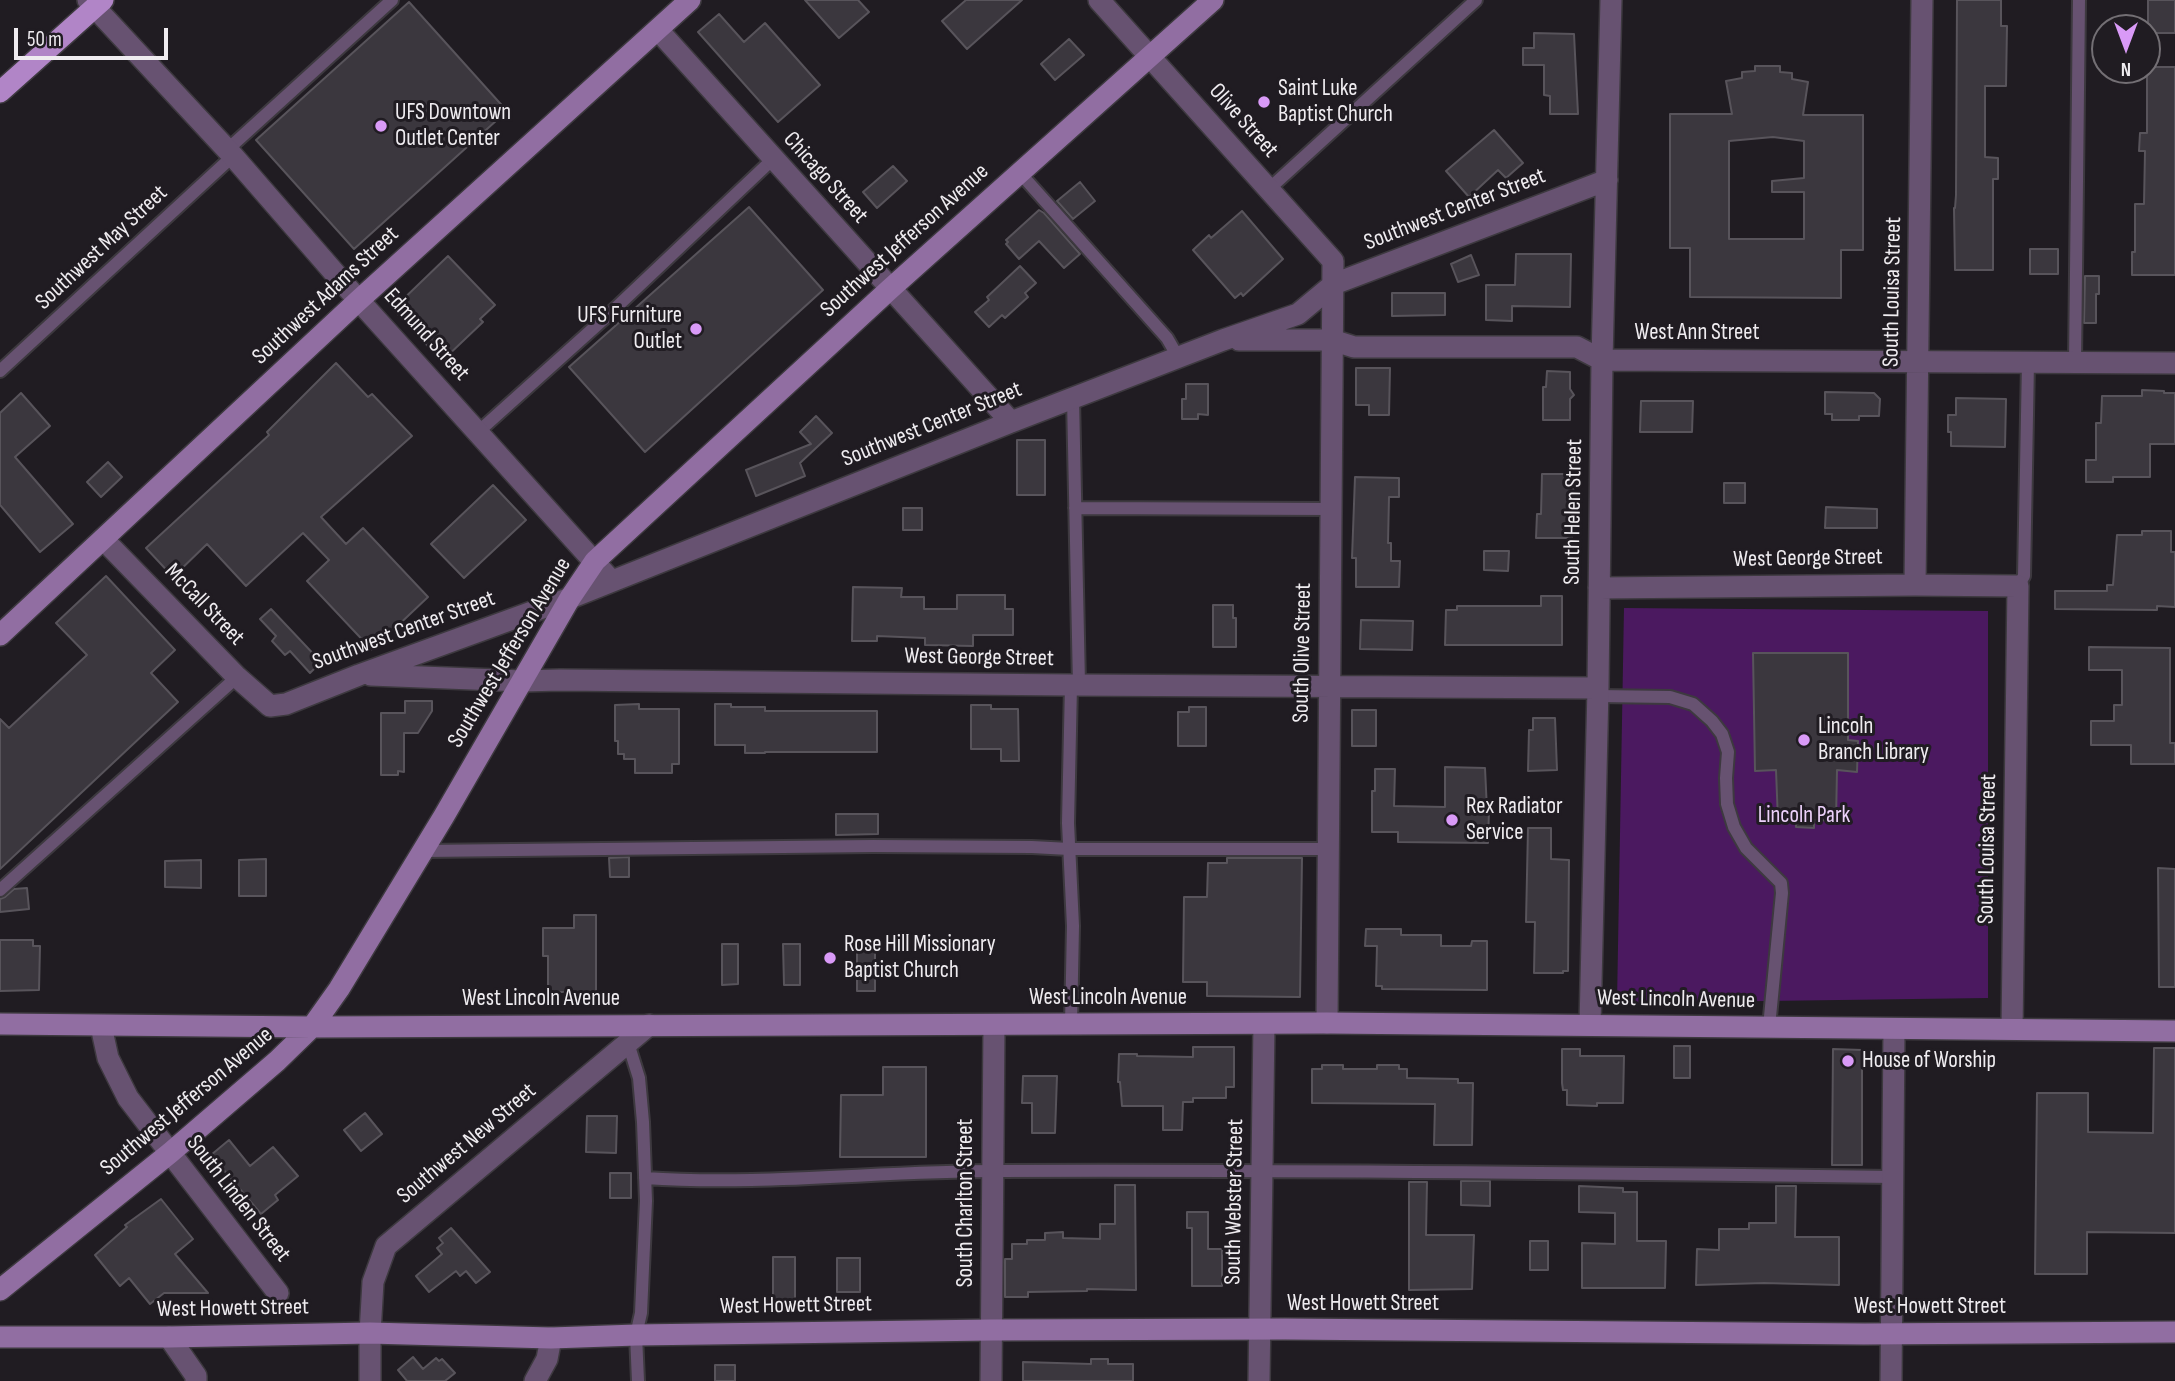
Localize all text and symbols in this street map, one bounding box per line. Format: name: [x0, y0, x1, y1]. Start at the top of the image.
scale bar: [18, 14, 172, 58]
north arrow: [2091, 14, 2161, 84]
text: 50 m: [27, 27, 62, 52]
text: N: [2121, 57, 2131, 80]
place label: Saint Luke Baptist Church: [1278, 75, 1393, 129]
street label: Olive Street: [1202, 78, 1284, 164]
marker: Saint Luke Baptist Church: [1256, 94, 1272, 110]
place label: UFS Downtown Outlet Center: [395, 99, 511, 153]
marker: UFS Downtown Outlet Center: [373, 118, 389, 134]
street label: Chicago Street: [777, 126, 873, 230]
street label: Southwest Jefferson Avenue: [815, 158, 995, 324]
street label: Southwest Center Street: [1360, 163, 1550, 257]
street label: Southwest May Street: [30, 180, 174, 316]
street label: South Louisa Street: [1878, 217, 1908, 367]
street label: Southwest Adams Street: [247, 221, 405, 371]
street label: Edmund Street: [377, 283, 475, 387]
place label: UFS Furniture Outlet: [577, 302, 682, 356]
street label: West Ann Street: [1635, 319, 1759, 347]
marker: UFS Furniture Outlet: [688, 321, 704, 337]
street label: Southwest Center Street: [838, 376, 1026, 474]
street label: South Helen Street: [1559, 439, 1589, 585]
street label: West George Street: [1733, 544, 1883, 574]
street label: Southwest Jefferson Avenue: [442, 553, 578, 753]
street label: McCall Street: [158, 558, 250, 652]
street label: South Olive Street: [1288, 583, 1318, 723]
street label: Southwest Center Street: [309, 585, 499, 677]
street label: West George Street: [904, 643, 1054, 673]
place label: Lincoln Branch Library: [1818, 713, 1929, 767]
marker: Lincoln Branch Library: [1796, 732, 1812, 748]
street label: South Louisa Street: [1973, 774, 2003, 924]
place label: Rex Radiator Service: [1466, 793, 1563, 847]
park label: Lincoln Park: [1758, 802, 1850, 830]
marker: Rex Radiator Service: [1444, 812, 1460, 828]
place label: Rose Hill Missionary Baptist Church: [844, 931, 996, 985]
marker: Rose Hill Missionary Baptist Church: [822, 950, 838, 966]
street label: West Lincoln Avenue: [1029, 984, 1187, 1012]
street label: West Lincoln Avenue: [462, 985, 620, 1013]
street label: West Lincoln Avenue: [1597, 985, 1755, 1015]
street label: Southwest Jefferson Avenue: [95, 1022, 279, 1182]
place label: House of Worship: [1862, 1047, 1996, 1075]
marker: House of Worship: [1840, 1053, 1856, 1069]
street label: Southwest New Street: [392, 1078, 542, 1210]
street label: South Charlton Street: [952, 1119, 980, 1287]
street label: South Webster Street: [1220, 1119, 1250, 1285]
street label: South Linden Street: [180, 1130, 296, 1268]
street label: West Howett Street: [1287, 1290, 1439, 1318]
street label: West Howett Street: [720, 1291, 872, 1321]
street label: West Howett Street: [1854, 1293, 2006, 1321]
street label: West Howett Street: [157, 1294, 309, 1324]

